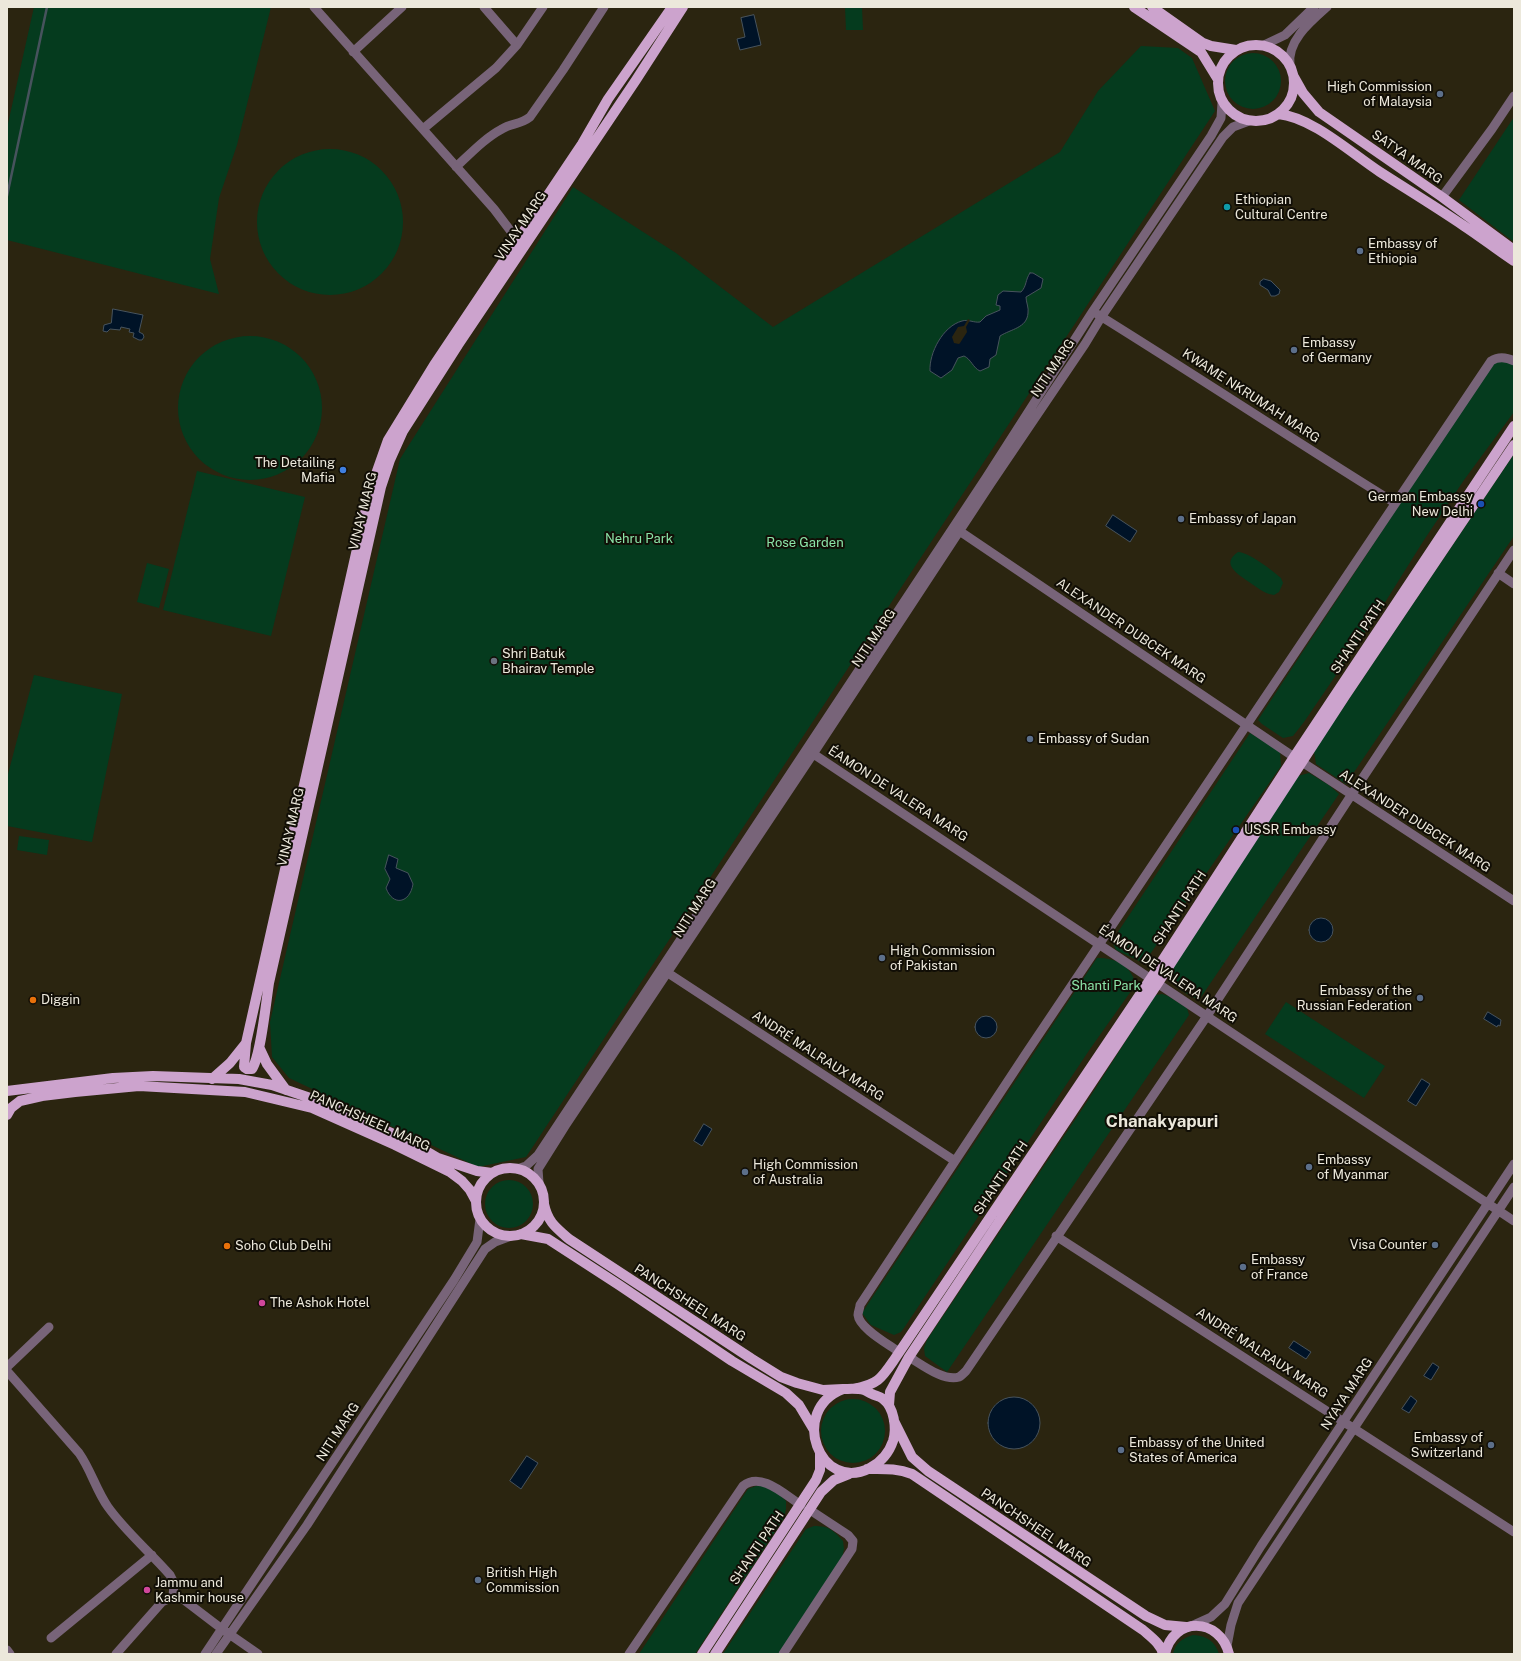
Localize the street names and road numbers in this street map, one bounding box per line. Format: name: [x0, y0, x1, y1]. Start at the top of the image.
street label: SATYA MARG: [1368, 127, 1446, 187]
street label: VINAY MARG: [492, 188, 550, 264]
street label: NITI MARG: [1028, 336, 1078, 400]
street label: KWAME NKRUMAH MARG: [1179, 346, 1323, 446]
street label: VINAY MARG: [346, 470, 380, 552]
street label: ALEXANDER DUBCEK MARG: [1053, 575, 1209, 687]
street label: SHANTI PATH: [1328, 597, 1388, 677]
street label: NITI MARG: [849, 606, 899, 670]
street label: ÉAMON DE VALERA MARG: [825, 743, 971, 845]
street label: ALEXANDER DUBCEK MARG: [1337, 766, 1493, 876]
street label: VINAY MARG: [274, 786, 308, 868]
street label: SHANTI PATH: [1150, 868, 1210, 948]
street label: NITI MARG: [670, 876, 720, 940]
street label: ÉAMON DE VALERA MARG: [1096, 922, 1240, 1026]
street label: ANDRÉ MALRAUX MARG: [749, 1008, 887, 1104]
street label: PANCHSHEEL MARG: [307, 1087, 433, 1155]
street label: SHANTI PATH: [971, 1138, 1031, 1218]
street label: PANCHSHEEL MARG: [631, 1261, 749, 1345]
street label: ANDRÉ MALRAUX MARG: [1193, 1305, 1331, 1401]
street label: NYAYA MARG: [1318, 1355, 1376, 1433]
street label: NITI MARG: [313, 1400, 363, 1464]
street label: PANCHSHEEL MARG: [978, 1485, 1094, 1571]
street label: SHANTI PATH: [727, 1508, 787, 1588]

